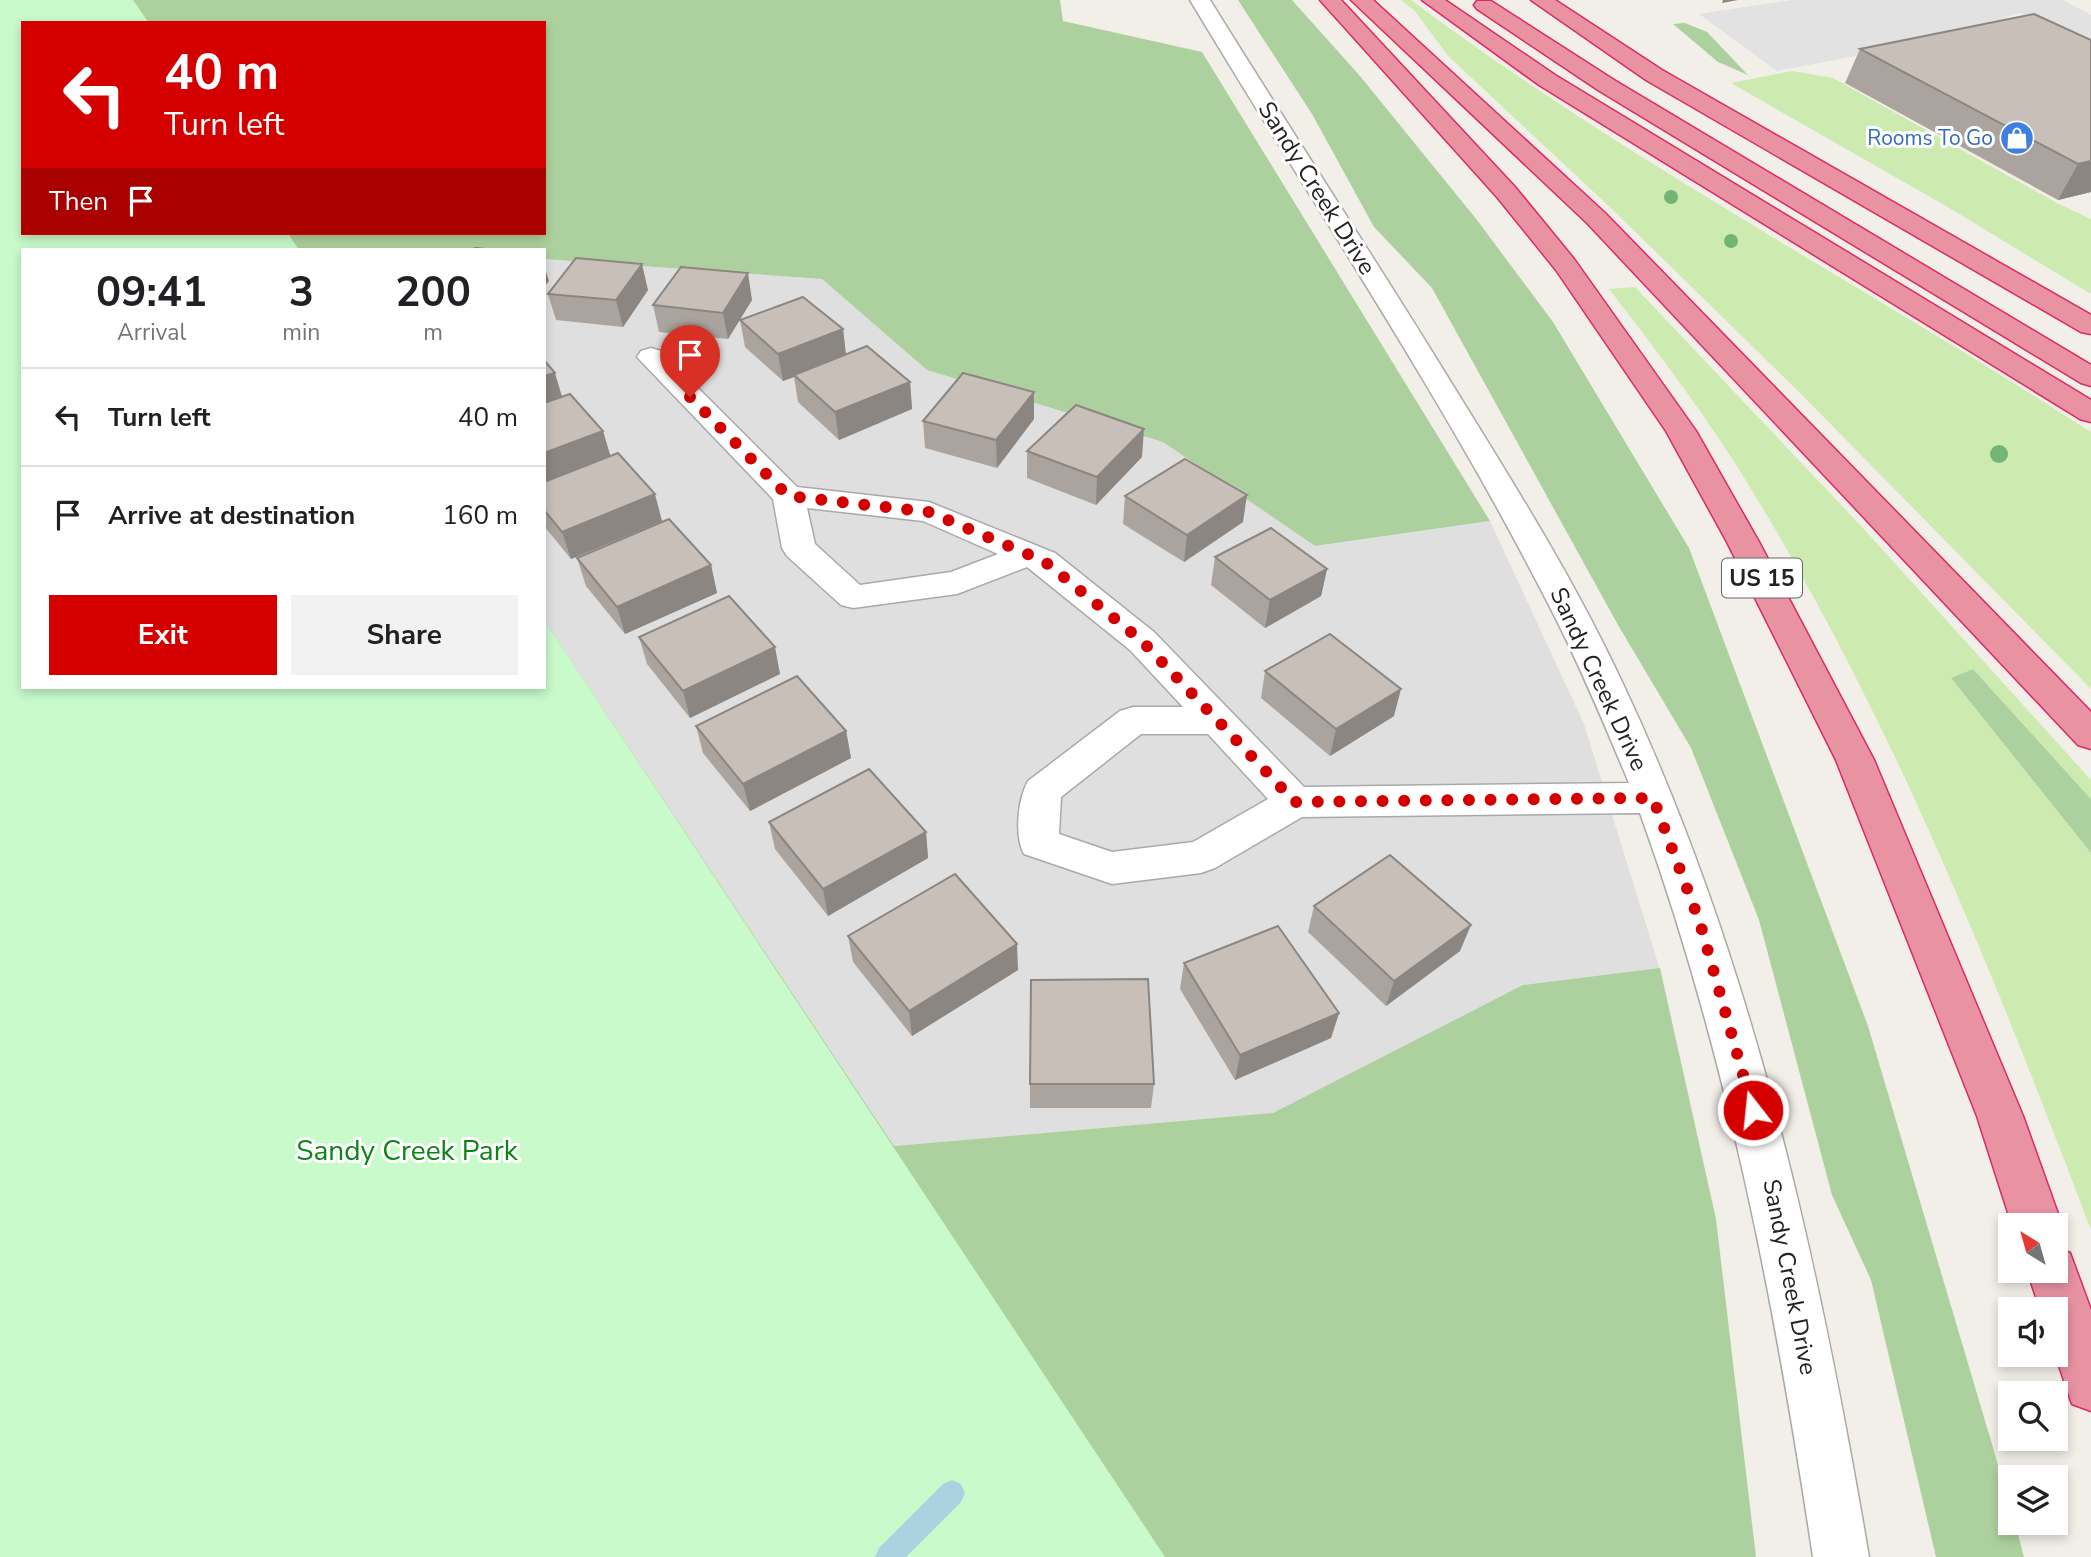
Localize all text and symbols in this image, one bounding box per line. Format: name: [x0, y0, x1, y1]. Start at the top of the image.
text: 40 m: [164, 39, 279, 106]
icon: left: [49, 49, 140, 140]
street label: Sandy Creek Drive: [1251, 95, 1383, 281]
text: Turn left: [164, 103, 284, 146]
shop icon: Rooms To Go: [1998, 119, 2036, 157]
place label: Rooms To Go: [1867, 124, 1993, 152]
icon: arrive: [122, 182, 160, 220]
text: Then: [49, 184, 108, 219]
text: 09:41: [96, 264, 207, 321]
text: 3: [289, 264, 314, 321]
text: 200: [395, 264, 471, 321]
text: Arrival: [117, 317, 186, 348]
text: min: [282, 317, 320, 348]
text: m: [423, 317, 443, 348]
pin: [660, 325, 720, 397]
icon: arrive: [671, 336, 709, 374]
icon: left: [49, 398, 87, 436]
text: Turn left: [108, 400, 211, 435]
text: 40 m: [458, 400, 518, 435]
icon: arrive: [49, 496, 87, 534]
text: Arrive at destination: [108, 498, 355, 533]
text: 160 m: [442, 498, 518, 533]
road number: US 15: [1722, 558, 1802, 598]
street label: Sandy Creek Drive: [1542, 582, 1656, 776]
button: Exit: [49, 595, 277, 675]
button: Share: [291, 595, 518, 675]
position arrow: [1716, 1073, 1790, 1147]
park label: Sandy Creek Park: [296, 1132, 519, 1170]
street label: Sandy Creek Drive: [1755, 1176, 1825, 1378]
north arrow: [1998, 1213, 2068, 1283]
map controls: [1998, 1213, 2068, 1535]
button: sound: [1998, 1297, 2068, 1367]
button: search: [1998, 1381, 2068, 1451]
button: layers: [1998, 1465, 2068, 1535]

